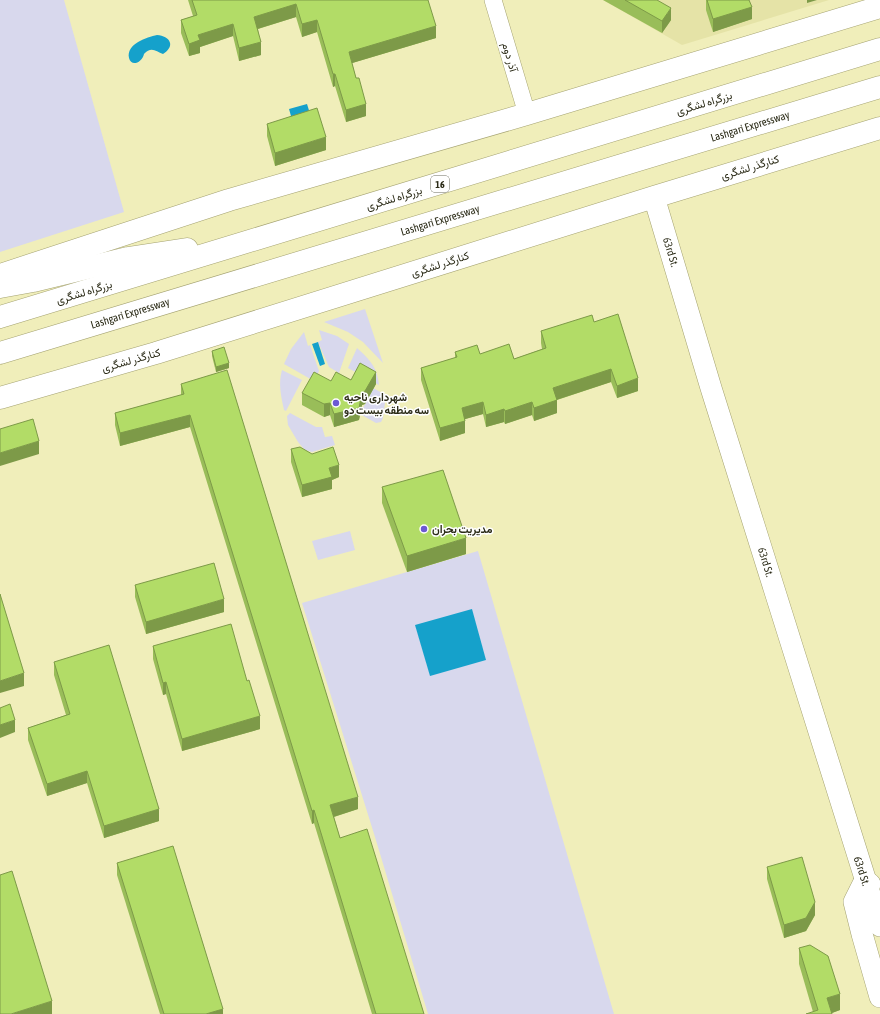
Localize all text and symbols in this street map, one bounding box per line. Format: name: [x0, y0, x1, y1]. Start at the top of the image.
street label: آذر دوم: [498, 41, 520, 75]
street label: بزرگراه لشگری: [675, 89, 734, 118]
street label: Lashgari Expressway: [709, 108, 791, 144]
street label: کنارگذر لشگری: [719, 152, 781, 183]
road number: 16: [431, 176, 449, 192]
street label: بزرگراه لشگری: [365, 184, 424, 213]
street label: Lashgari Expressway: [399, 202, 481, 238]
street label: 63rd St.: [661, 236, 681, 268]
street label: کنارگذر لشگری: [409, 249, 471, 280]
street label: بزرگراه لشگری: [55, 278, 114, 307]
street label: Lashgari Expressway: [89, 295, 171, 331]
street label: کنارگذر لشگری: [100, 346, 162, 375]
place label: شهرداری ناحیه سه منطقه بیست دو: [344, 391, 429, 417]
marker: شهرداری ناحیه سه منطقه بیست دو: [331, 398, 341, 408]
place label: مدیریت بحران: [432, 523, 493, 536]
marker: مدیریت بحران: [419, 524, 429, 534]
street label: 63rd St.: [756, 546, 776, 578]
street label: 63rd St.: [852, 855, 872, 887]

